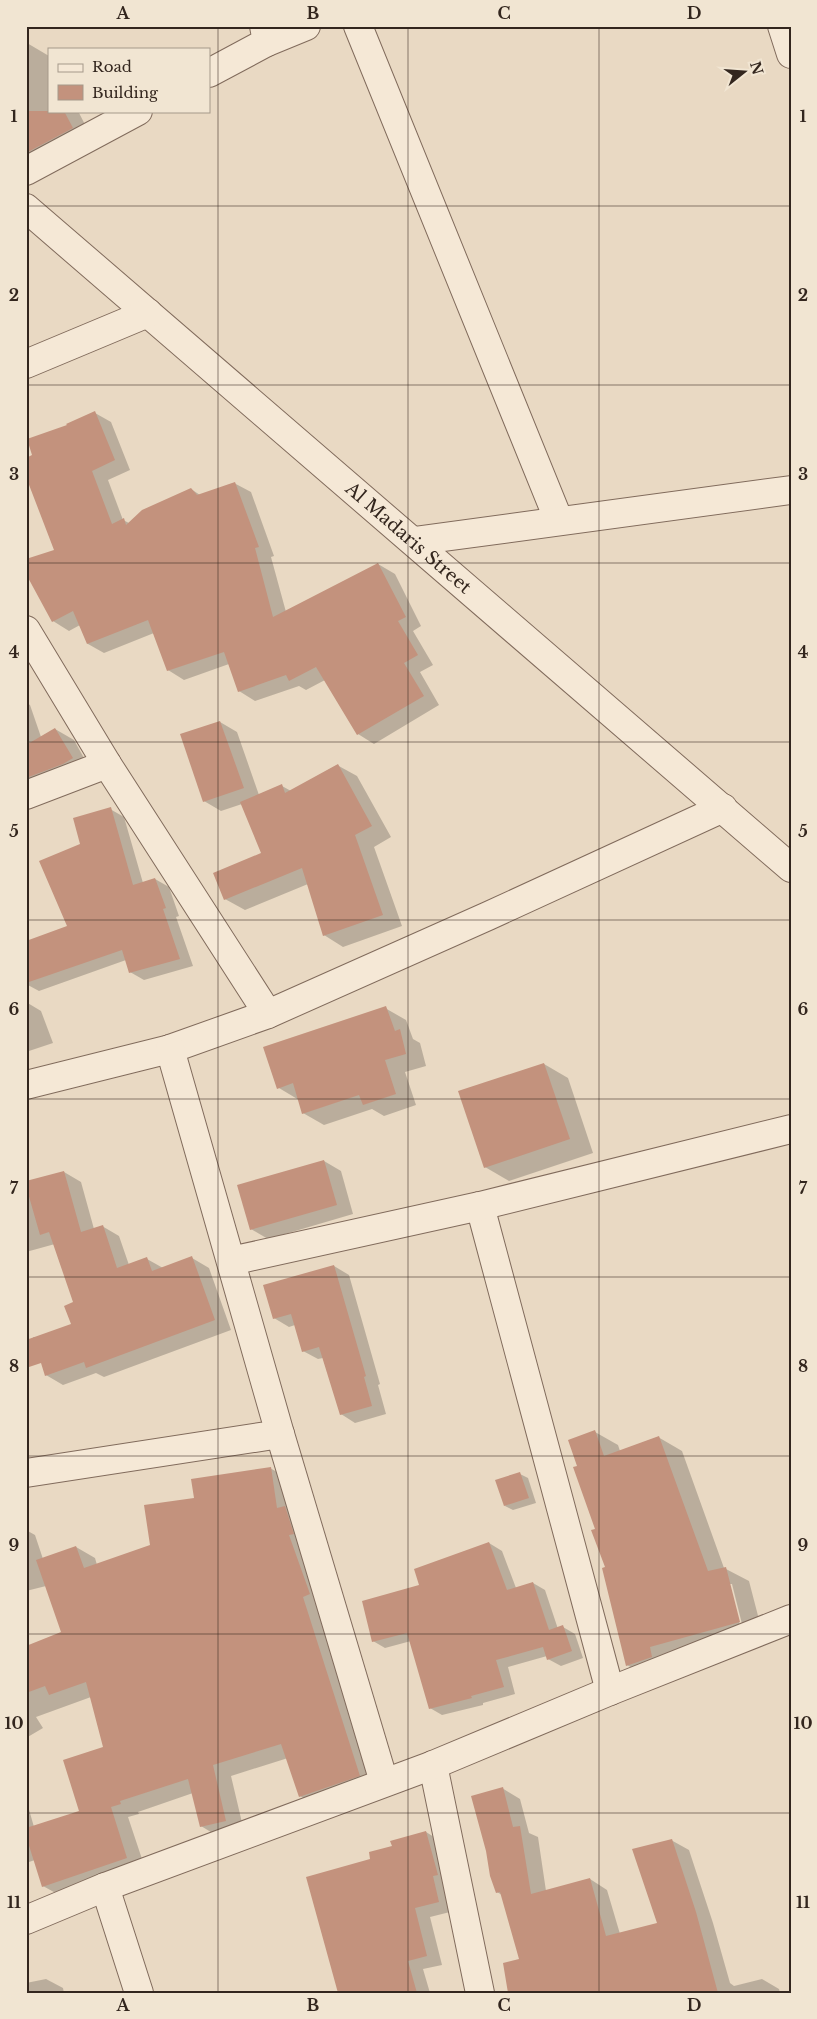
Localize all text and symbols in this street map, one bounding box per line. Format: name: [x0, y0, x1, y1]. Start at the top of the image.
text: A: [116, 3, 131, 23]
text: B: [307, 3, 320, 23]
text: C: [497, 3, 511, 23]
text: D: [687, 3, 701, 23]
legend: [48, 48, 210, 112]
north arrow: [720, 48, 770, 98]
text: Road: [92, 57, 132, 76]
text: N: [746, 59, 767, 77]
text: Building: [92, 83, 159, 102]
text: 1: [11, 106, 18, 126]
text: 1: [800, 106, 807, 126]
text: 2: [9, 285, 19, 305]
text: 2: [798, 285, 808, 305]
text: 3: [9, 464, 19, 484]
text: 3: [798, 464, 808, 484]
street label: Al Madaris Street: [340, 477, 476, 598]
text: 4: [9, 642, 19, 662]
text: 4: [798, 642, 808, 662]
text: 5: [9, 821, 19, 841]
text: 5: [798, 821, 808, 841]
text: 6: [9, 999, 20, 1019]
text: 6: [798, 999, 809, 1019]
text: 7: [10, 1178, 19, 1198]
text: 7: [799, 1178, 808, 1198]
text: 8: [9, 1356, 19, 1376]
text: 8: [798, 1356, 808, 1376]
text: 9: [9, 1535, 20, 1555]
text: 9: [798, 1535, 809, 1555]
text: 10: [4, 1713, 24, 1733]
text: 10: [793, 1713, 813, 1733]
text: 11: [7, 1892, 21, 1912]
text: 11: [796, 1892, 810, 1912]
text: A: [116, 1995, 131, 2015]
text: B: [307, 1995, 320, 2015]
text: C: [497, 1995, 511, 2015]
text: D: [687, 1995, 701, 2015]

